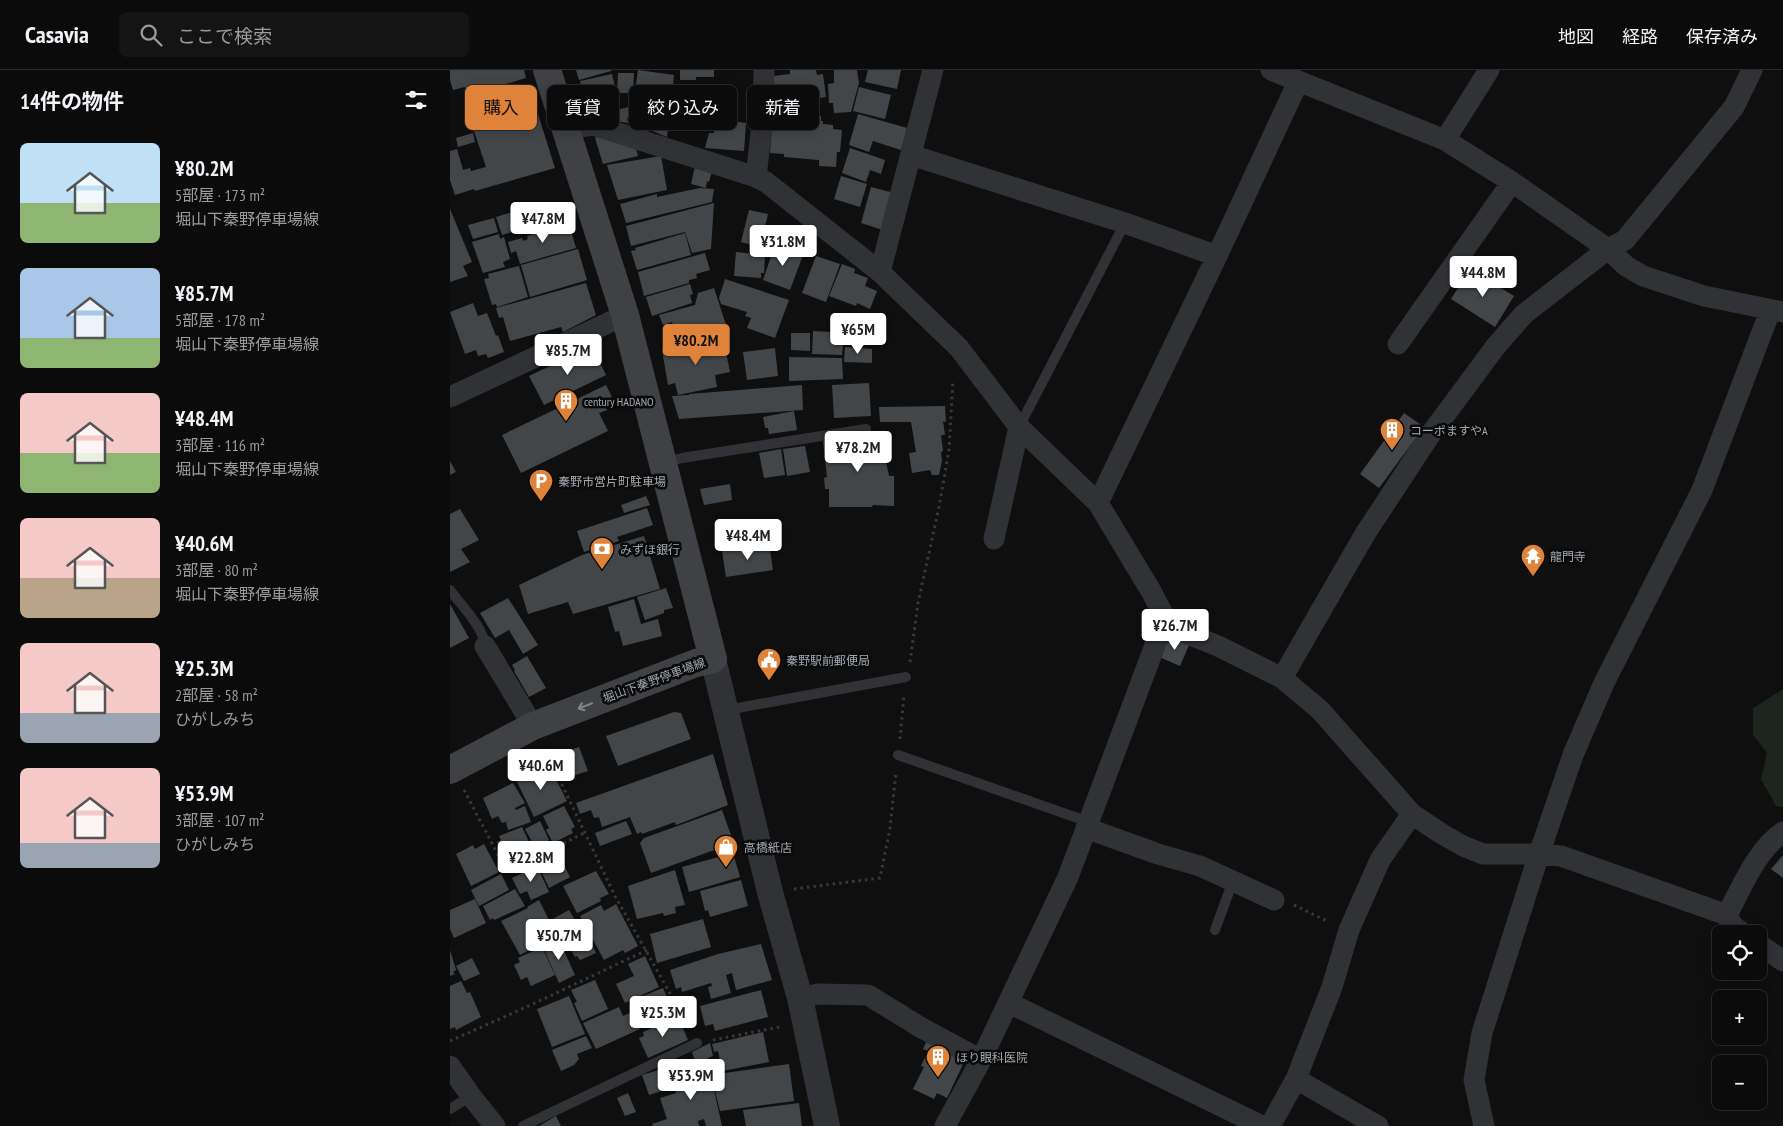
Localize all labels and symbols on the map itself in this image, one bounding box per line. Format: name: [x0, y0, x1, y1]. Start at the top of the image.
pin: ¥47.8M: [502, 202, 584, 244]
pin: ¥31.8M: [742, 224, 824, 267]
pin: ¥44.8M: [1442, 256, 1524, 298]
pin: ¥65M: [828, 312, 888, 355]
pin: ¥80.2M: [655, 324, 737, 366]
pin: ¥85.7M: [527, 334, 609, 376]
building icon: century HADANO: [553, 388, 579, 422]
place label: century HADANO: [584, 394, 654, 409]
building icon: コーポますやA: [1379, 417, 1405, 451]
place label: コーポますやA: [1410, 423, 1488, 438]
pin: ¥78.2M: [817, 430, 899, 473]
parking icon: 秦野市営片町駐車場: [528, 468, 554, 502]
place label: 秦野市営片町駐車場: [558, 474, 666, 489]
pin: ¥48.4M: [707, 518, 789, 561]
bank icon: みずほ銀行: [589, 536, 615, 570]
place label: みずほ銀行: [620, 542, 680, 557]
temple icon: 龍門寺: [1520, 543, 1546, 577]
place label: 龍門寺: [1550, 549, 1586, 564]
pin: ¥26.7M: [1134, 608, 1216, 651]
public building icon: 秦野駅前郵便局: [756, 647, 782, 681]
place label: 秦野駅前郵便局: [786, 653, 870, 668]
street label: 堀山下秦野停車場線: [601, 654, 707, 706]
one-way arrow: [578, 702, 593, 711]
pin: ¥40.6M: [500, 748, 582, 791]
shop icon: 高橋紙店: [713, 834, 739, 868]
pin: ¥22.8M: [490, 840, 572, 883]
place label: 高橋紙店: [744, 840, 792, 855]
pin: ¥50.7M: [518, 918, 600, 961]
pin: ¥25.3M: [622, 996, 704, 1038]
building icon: ほり眼科医院: [925, 1044, 951, 1078]
place label: ほり眼科医院: [956, 1050, 1028, 1065]
pin: ¥53.9M: [650, 1058, 732, 1101]

